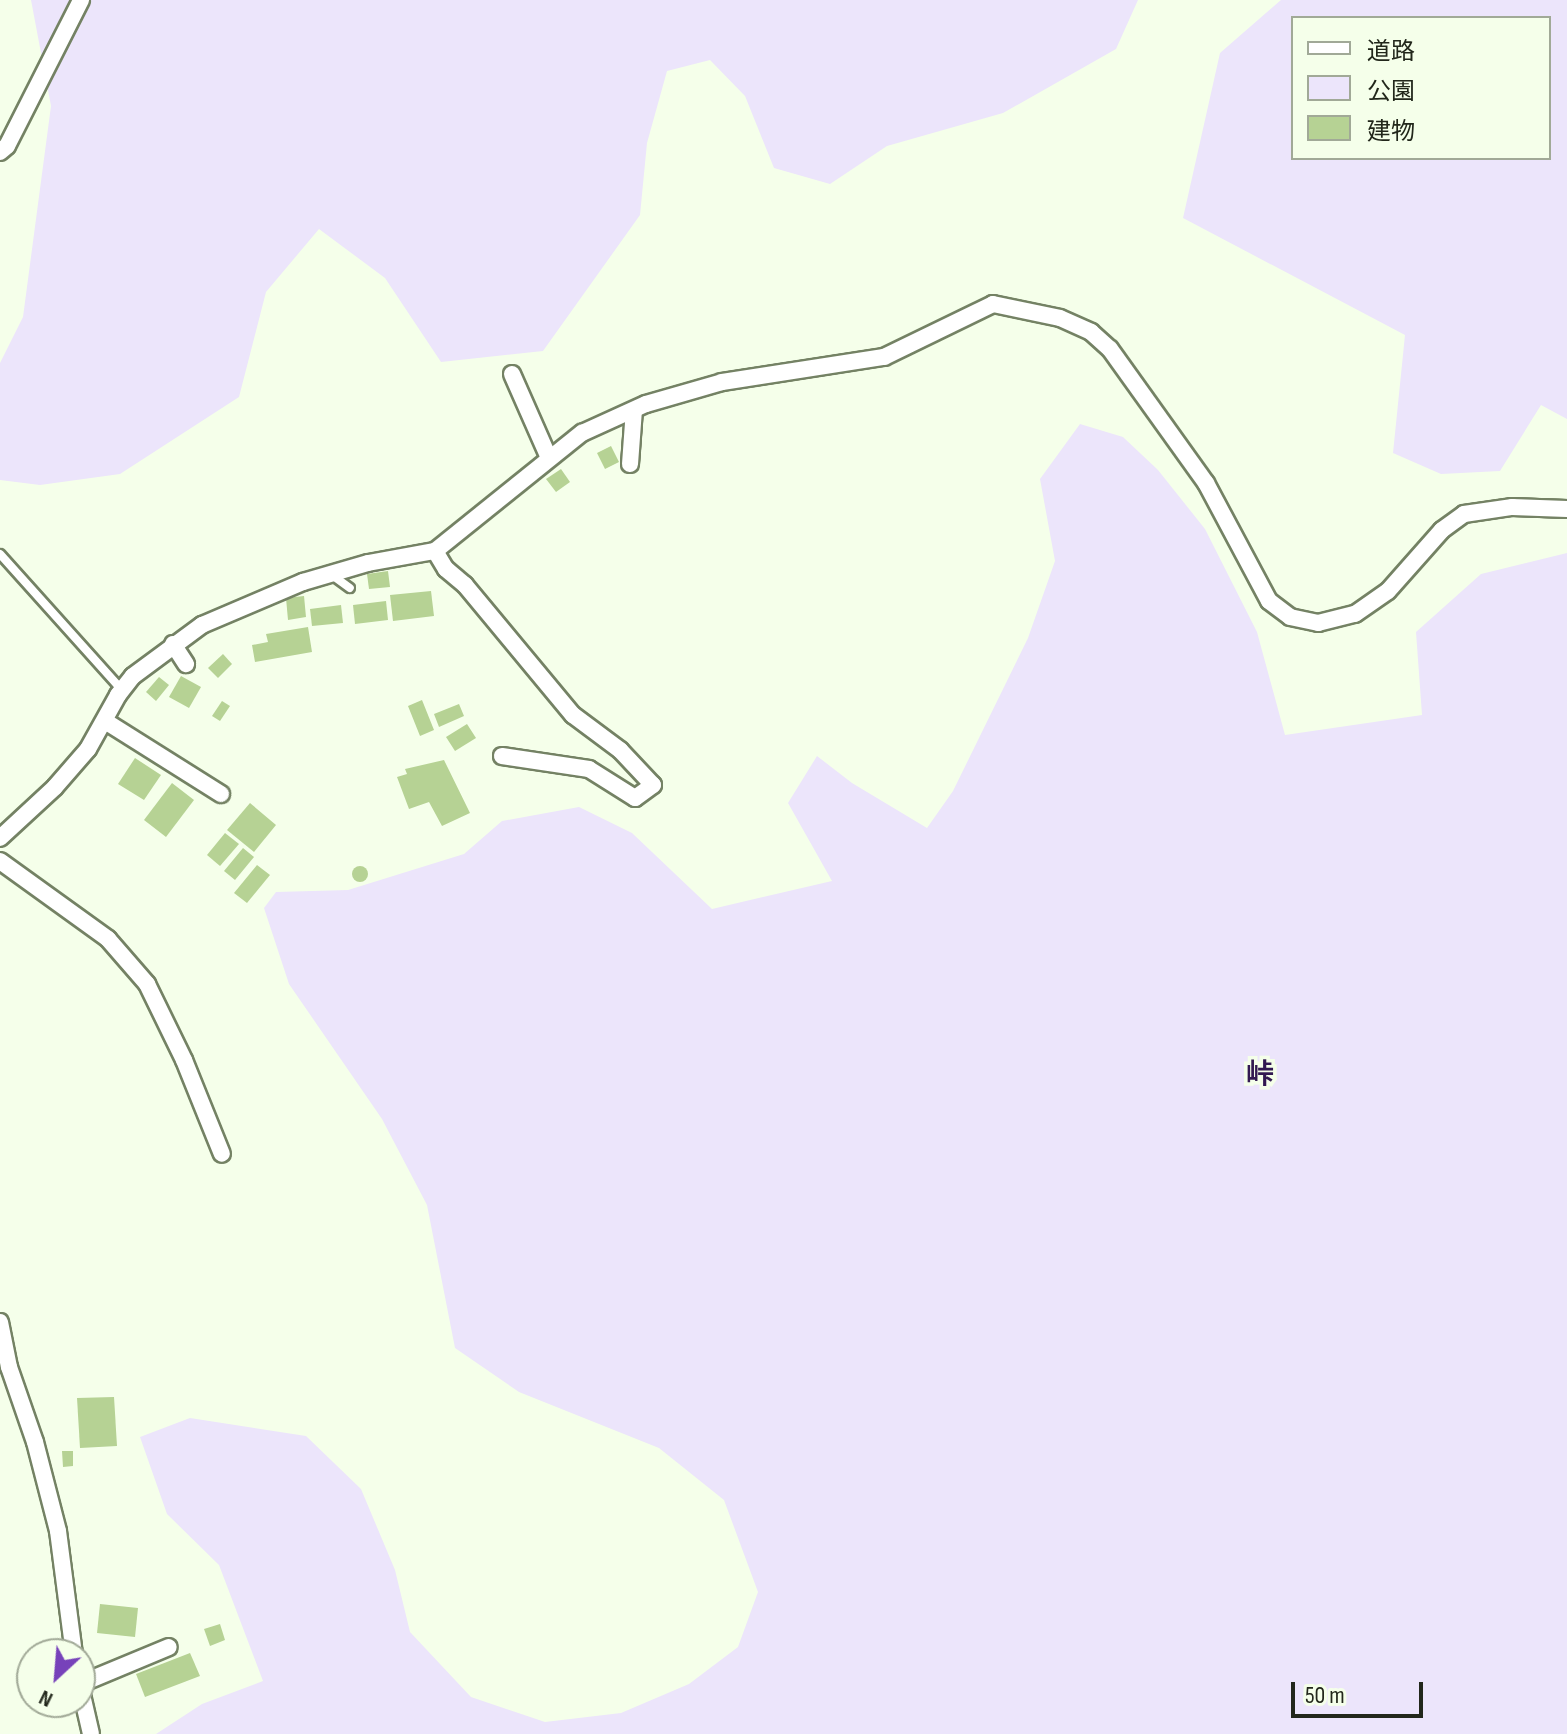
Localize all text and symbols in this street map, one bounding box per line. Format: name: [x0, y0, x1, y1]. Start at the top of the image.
legend: [1291, 16, 1551, 160]
text: 道路: [1367, 37, 1415, 66]
text: 公園: [1367, 77, 1415, 106]
text: 建物: [1367, 117, 1415, 146]
district label: 峠: [1246, 1058, 1274, 1092]
north arrow: [16, 1638, 96, 1718]
scale bar: [1295, 1666, 1427, 1716]
text: 50 m: [1305, 1681, 1345, 1710]
text: N: [35, 1684, 57, 1713]

